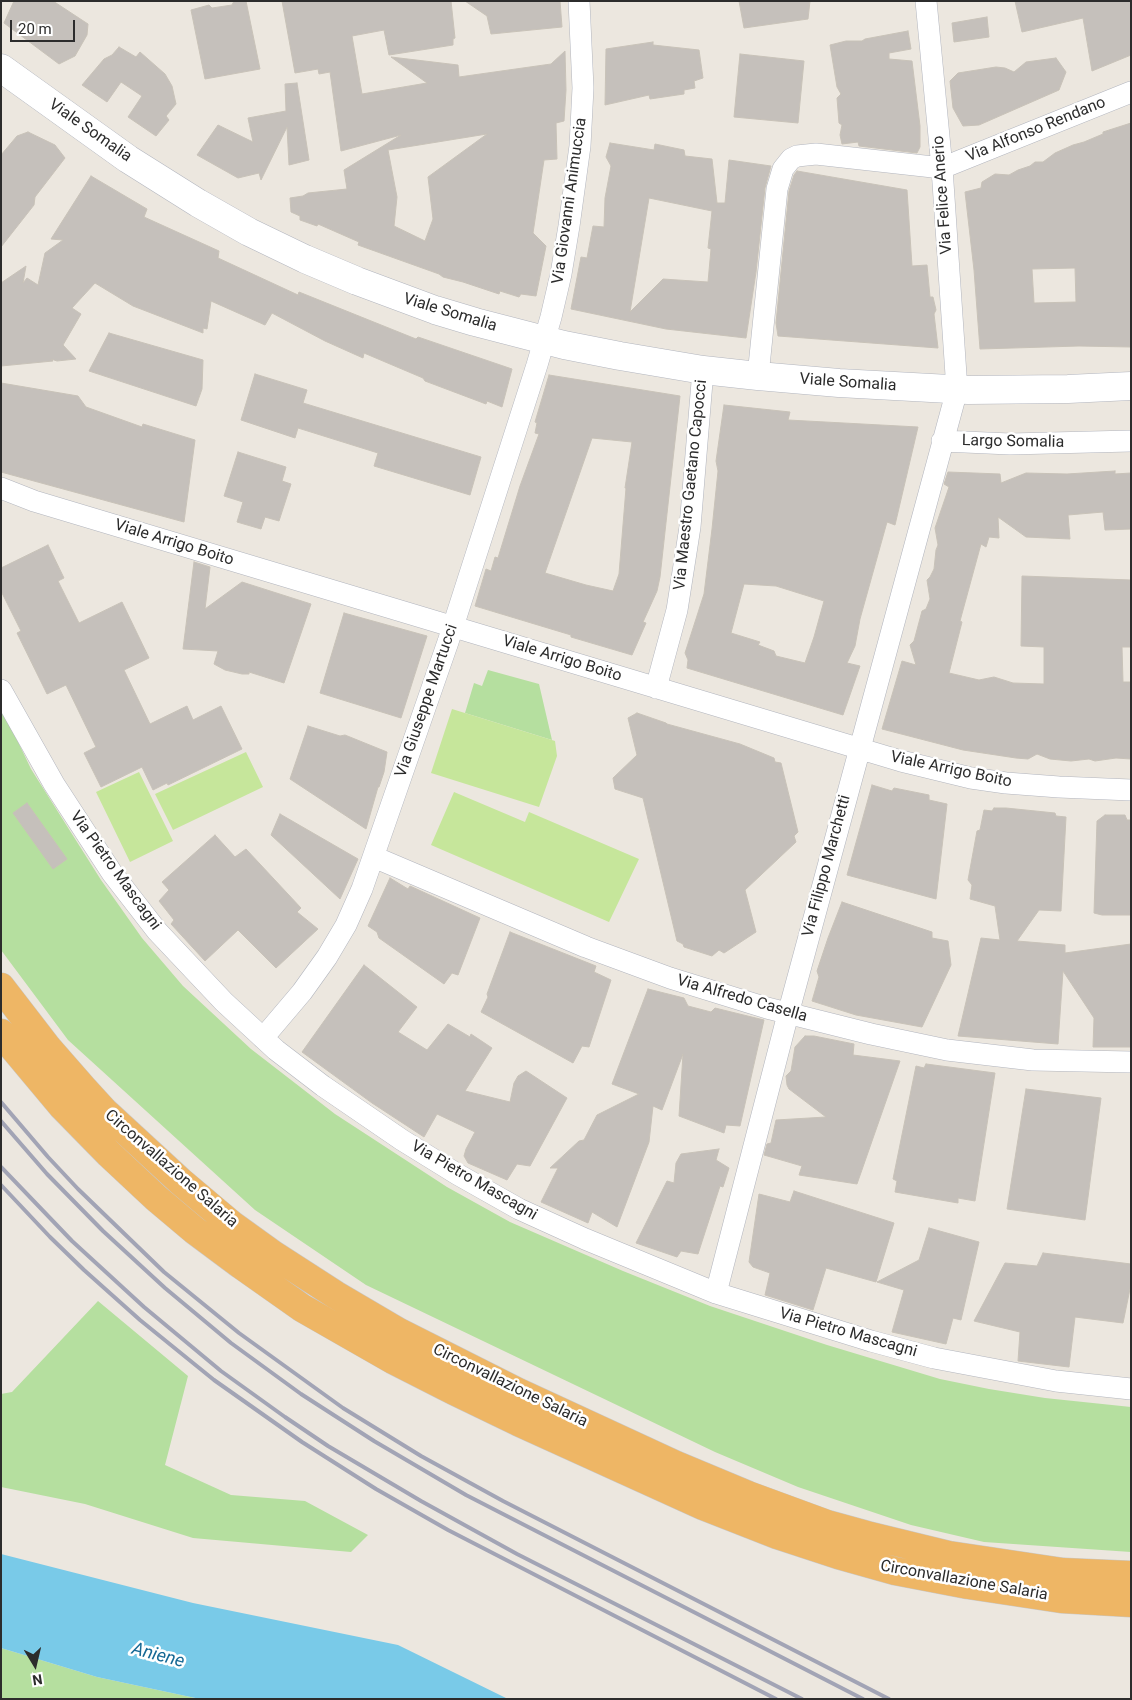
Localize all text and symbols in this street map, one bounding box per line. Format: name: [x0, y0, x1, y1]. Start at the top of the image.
scale bar: [12, 10, 78, 42]
text: 20 m: [18, 20, 52, 38]
street label: Via Alfonso Rendano: [963, 93, 1109, 167]
street label: Viale Somalia: [45, 95, 135, 167]
street label: Via Giovanni Animuccia: [549, 117, 591, 285]
street label: Via Felice Anerio: [929, 135, 957, 255]
street label: Viale Somalia: [401, 290, 499, 336]
street label: Viale Somalia: [799, 370, 897, 396]
street label: Via Maestro Gaetano Capocci: [670, 379, 712, 591]
street label: Largo Somalia: [962, 432, 1064, 452]
street label: Viale Arrigo Boito: [112, 516, 236, 570]
street label: Via Giuseppe Martucci: [392, 622, 462, 780]
street label: Viale Arrigo Boito: [500, 632, 624, 686]
street label: Viale Arrigo Boito: [889, 748, 1013, 792]
street label: Via Filippo Marchetti: [799, 793, 855, 939]
street label: Via Pietro Mascagni: [65, 808, 165, 934]
street label: Via Alfredo Casella: [675, 971, 809, 1027]
street label: Circonvallazione Salaria: [101, 1106, 241, 1232]
street label: Via Pietro Mascagni: [407, 1137, 541, 1225]
street label: Via Pietro Mascagni: [777, 1304, 919, 1362]
street label: Circonvallazione Salaria: [429, 1340, 591, 1432]
street label: Circonvallazione Salaria: [879, 1557, 1049, 1605]
water label: Aniene: [129, 1639, 187, 1673]
north arrow: [10, 1640, 60, 1690]
text: N: [31, 1671, 43, 1688]

